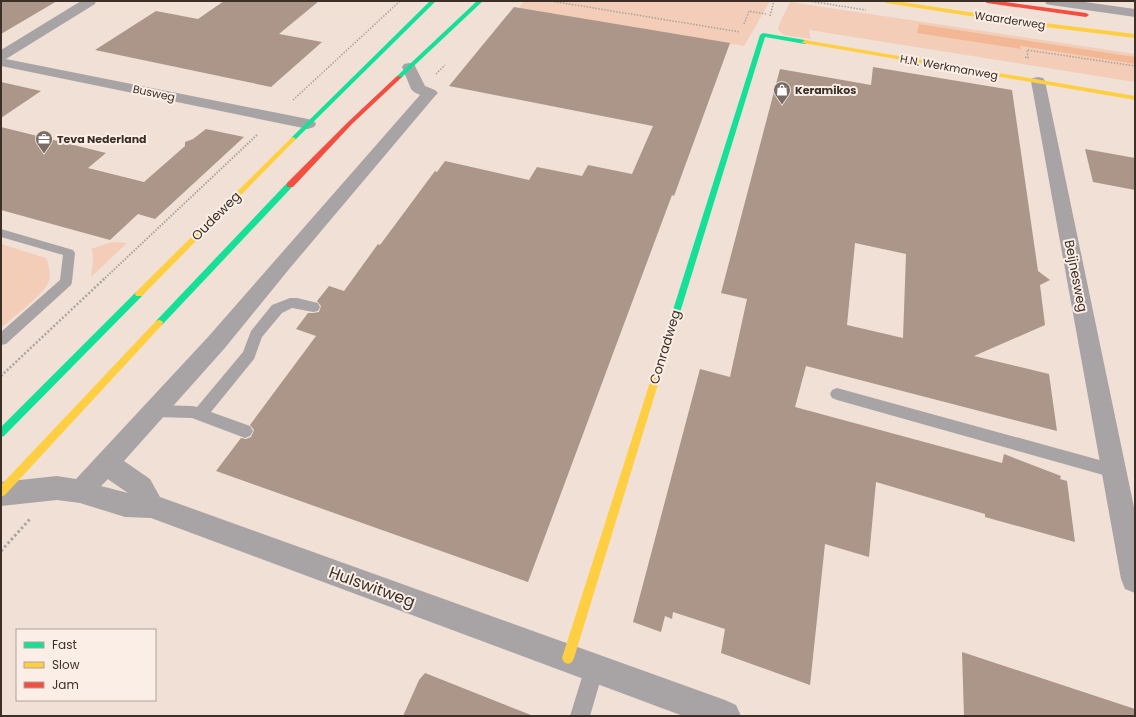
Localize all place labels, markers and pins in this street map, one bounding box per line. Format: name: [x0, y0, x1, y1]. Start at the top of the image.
shop icon: Keramikos: [772, 80, 792, 105]
place label: Keramikos: [795, 82, 856, 98]
office icon: Teva Nederland: [34, 129, 54, 154]
place label: Teva Nederland: [57, 131, 147, 147]

